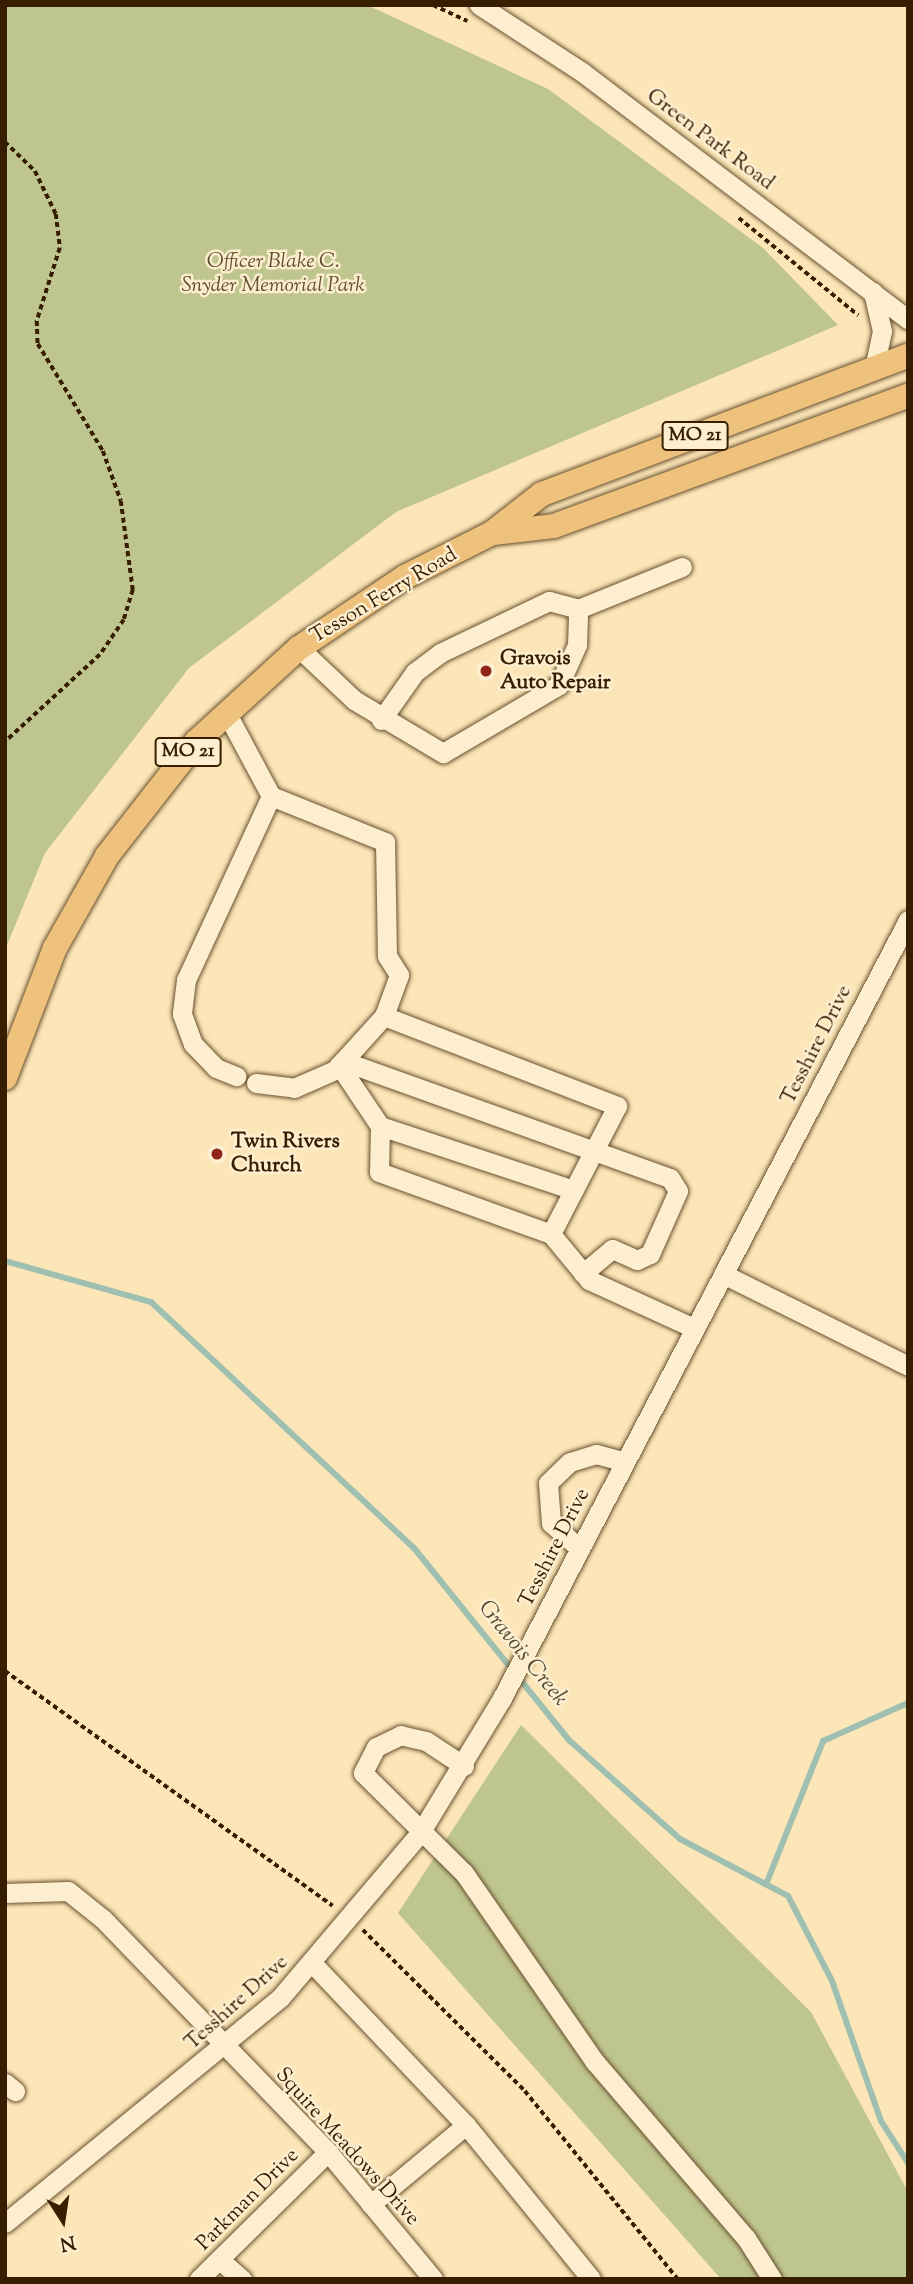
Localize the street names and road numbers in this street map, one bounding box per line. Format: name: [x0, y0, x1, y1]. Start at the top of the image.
street label: Green Park Road: [641, 84, 779, 196]
road number: MO 21: [660, 420, 730, 452]
street label: Tesson Ferry Road: [306, 542, 462, 650]
road number: MO 21: [153, 736, 223, 768]
street label: Tesshire Drive: [776, 981, 858, 1109]
street label: Tesshire Drive: [514, 1484, 596, 1612]
street label: Tesshire Drive: [180, 1950, 294, 2056]
street label: Squire Meadows Drive: [269, 2063, 425, 2231]
street label: Parkman Drive: [191, 2143, 305, 2257]

